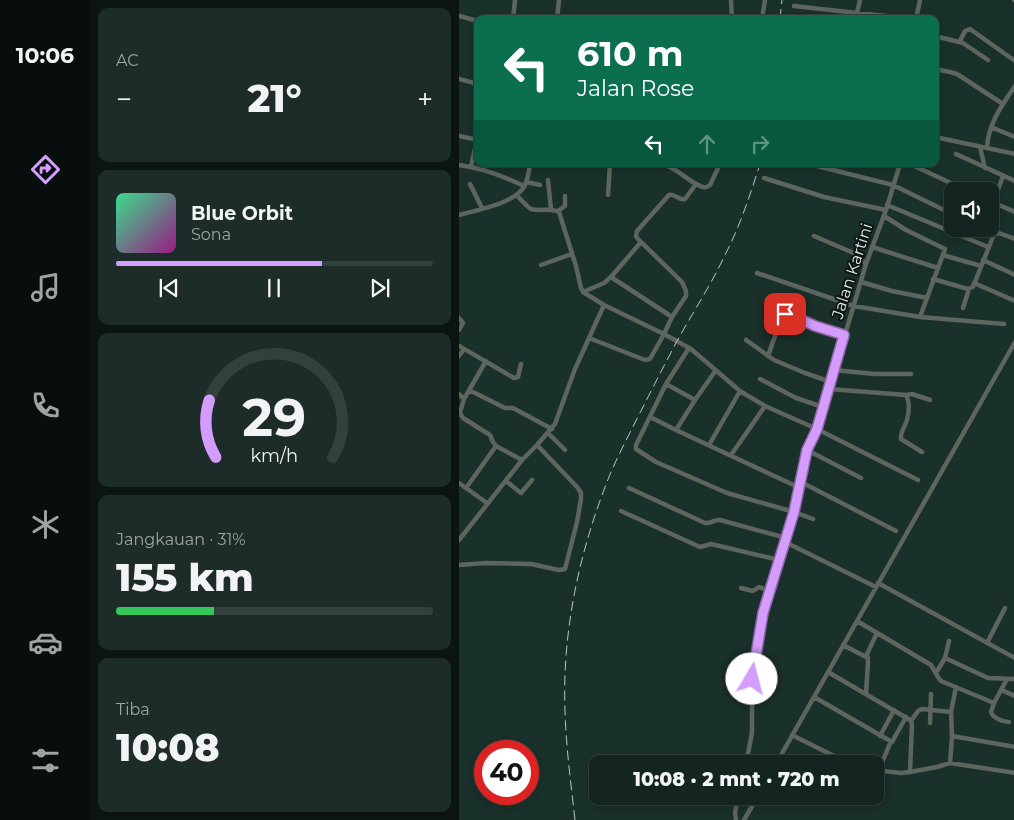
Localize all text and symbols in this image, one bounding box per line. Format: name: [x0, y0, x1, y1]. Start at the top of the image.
text: 610 m: [577, 32, 683, 75]
icon: left: [494, 35, 559, 100]
text: 10:06: [16, 42, 74, 69]
text: AC: [116, 51, 139, 70]
text: 21°: [248, 75, 302, 122]
text: Jalan Rose: [577, 75, 694, 102]
text: −: [116, 82, 132, 116]
text: +: [417, 82, 433, 116]
icon: left: [640, 130, 668, 158]
icon: ahead: [693, 130, 721, 158]
icon: right: [746, 130, 774, 158]
icon: directions: [28, 152, 63, 187]
map controls: [944, 182, 999, 237]
button: sound: [944, 182, 999, 237]
text: Blue Orbit: [191, 202, 293, 225]
street label: Jalan Kartini: [827, 221, 876, 322]
text: Sona: [191, 225, 231, 244]
icon: music: [28, 270, 63, 305]
icon: previous: [155, 274, 183, 302]
icon: pause: [260, 274, 288, 302]
icon: next: [366, 274, 394, 302]
pin: [764, 293, 806, 335]
icon: arrive: [771, 300, 799, 328]
text: 29: [243, 386, 306, 449]
icon: phone: [28, 388, 63, 423]
text: km/h: [251, 445, 298, 466]
icon: climate: [28, 507, 63, 542]
text: Jangkauan · 31%: [116, 530, 246, 549]
text: 155 km: [116, 554, 254, 601]
icon: car: [28, 625, 63, 660]
position arrow: [725, 652, 777, 704]
text: Tiba: [116, 700, 150, 719]
text: 10:08: [116, 724, 220, 771]
speed limit sign: 40: [474, 740, 539, 805]
icon: filters: [28, 743, 63, 778]
text: 10:08 · 2 mnt · 720 m: [633, 768, 840, 791]

